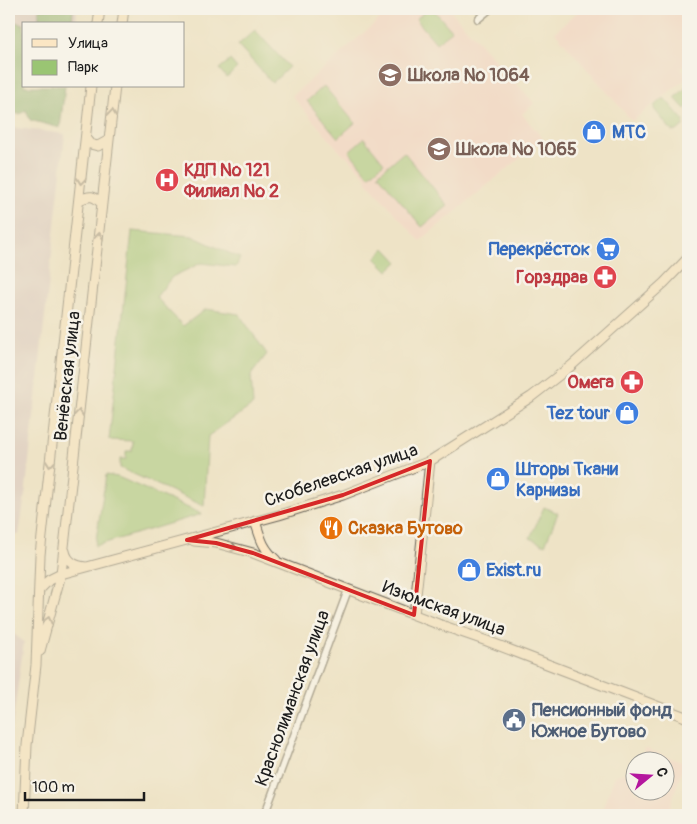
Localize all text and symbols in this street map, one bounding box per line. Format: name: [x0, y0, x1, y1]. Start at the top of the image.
legend: [22, 22, 185, 88]
text: Улица: [68, 34, 108, 53]
text: Парк: [68, 58, 99, 77]
school or university icon: Школа № 1064: [377, 62, 403, 88]
place label: Школа № 1064: [407, 64, 530, 87]
one-way arrow: [106, 109, 117, 117]
shop icon: МТС: [581, 119, 607, 145]
place label: МТС: [612, 121, 646, 144]
school or university icon: Школа № 1065: [426, 136, 452, 162]
place label: Школа № 1065: [455, 138, 577, 161]
place label: КДП № 121 Филиал № 2: [183, 159, 279, 203]
hospital icon: КДП № 121 Филиал № 2: [154, 167, 180, 193]
one-way arrow: [76, 177, 87, 185]
one-way arrow: [93, 232, 104, 240]
supermarket icon: Перекрёсток: [595, 236, 621, 262]
place label: Перекрёсток: [489, 238, 590, 261]
pharmacy icon: Горздрав: [592, 264, 618, 290]
place label: Горздрав: [516, 266, 588, 289]
street label: Венёвская улица: [49, 310, 86, 442]
pharmacy icon: Омега: [619, 369, 645, 395]
place label: Омега: [567, 371, 615, 394]
shop icon: Tez tour: [614, 400, 640, 426]
place label: Tez tour: [546, 402, 611, 425]
one-way arrow: [73, 408, 84, 416]
street label: Скобелевская улица: [262, 438, 421, 512]
place label: Шторы Ткани Карнизы: [515, 458, 618, 502]
one-way arrow: [45, 461, 56, 469]
shop icon: Шторы Ткани Карнизы: [485, 466, 511, 492]
restaurant icon: Сказка Бутово: [318, 515, 344, 541]
place label: Сказка Бутово: [348, 517, 463, 540]
one-way arrow: [229, 542, 237, 552]
shop icon: Exist.ru: [456, 557, 482, 583]
place label: Exist.ru: [486, 559, 541, 582]
street label: Изюмская улица: [379, 576, 509, 641]
street label: Краснолиманская улица: [250, 607, 335, 789]
one-way arrow: [42, 615, 53, 624]
place label: Пенсионный фонд Южное Бутово: [531, 699, 672, 743]
public building icon: Пенсионный фонд Южное Бутово: [501, 707, 527, 733]
north arrow: [624, 752, 674, 802]
text: С: [652, 765, 671, 779]
scale bar: [25, 769, 144, 801]
text: 100 m: [32, 778, 75, 797]

